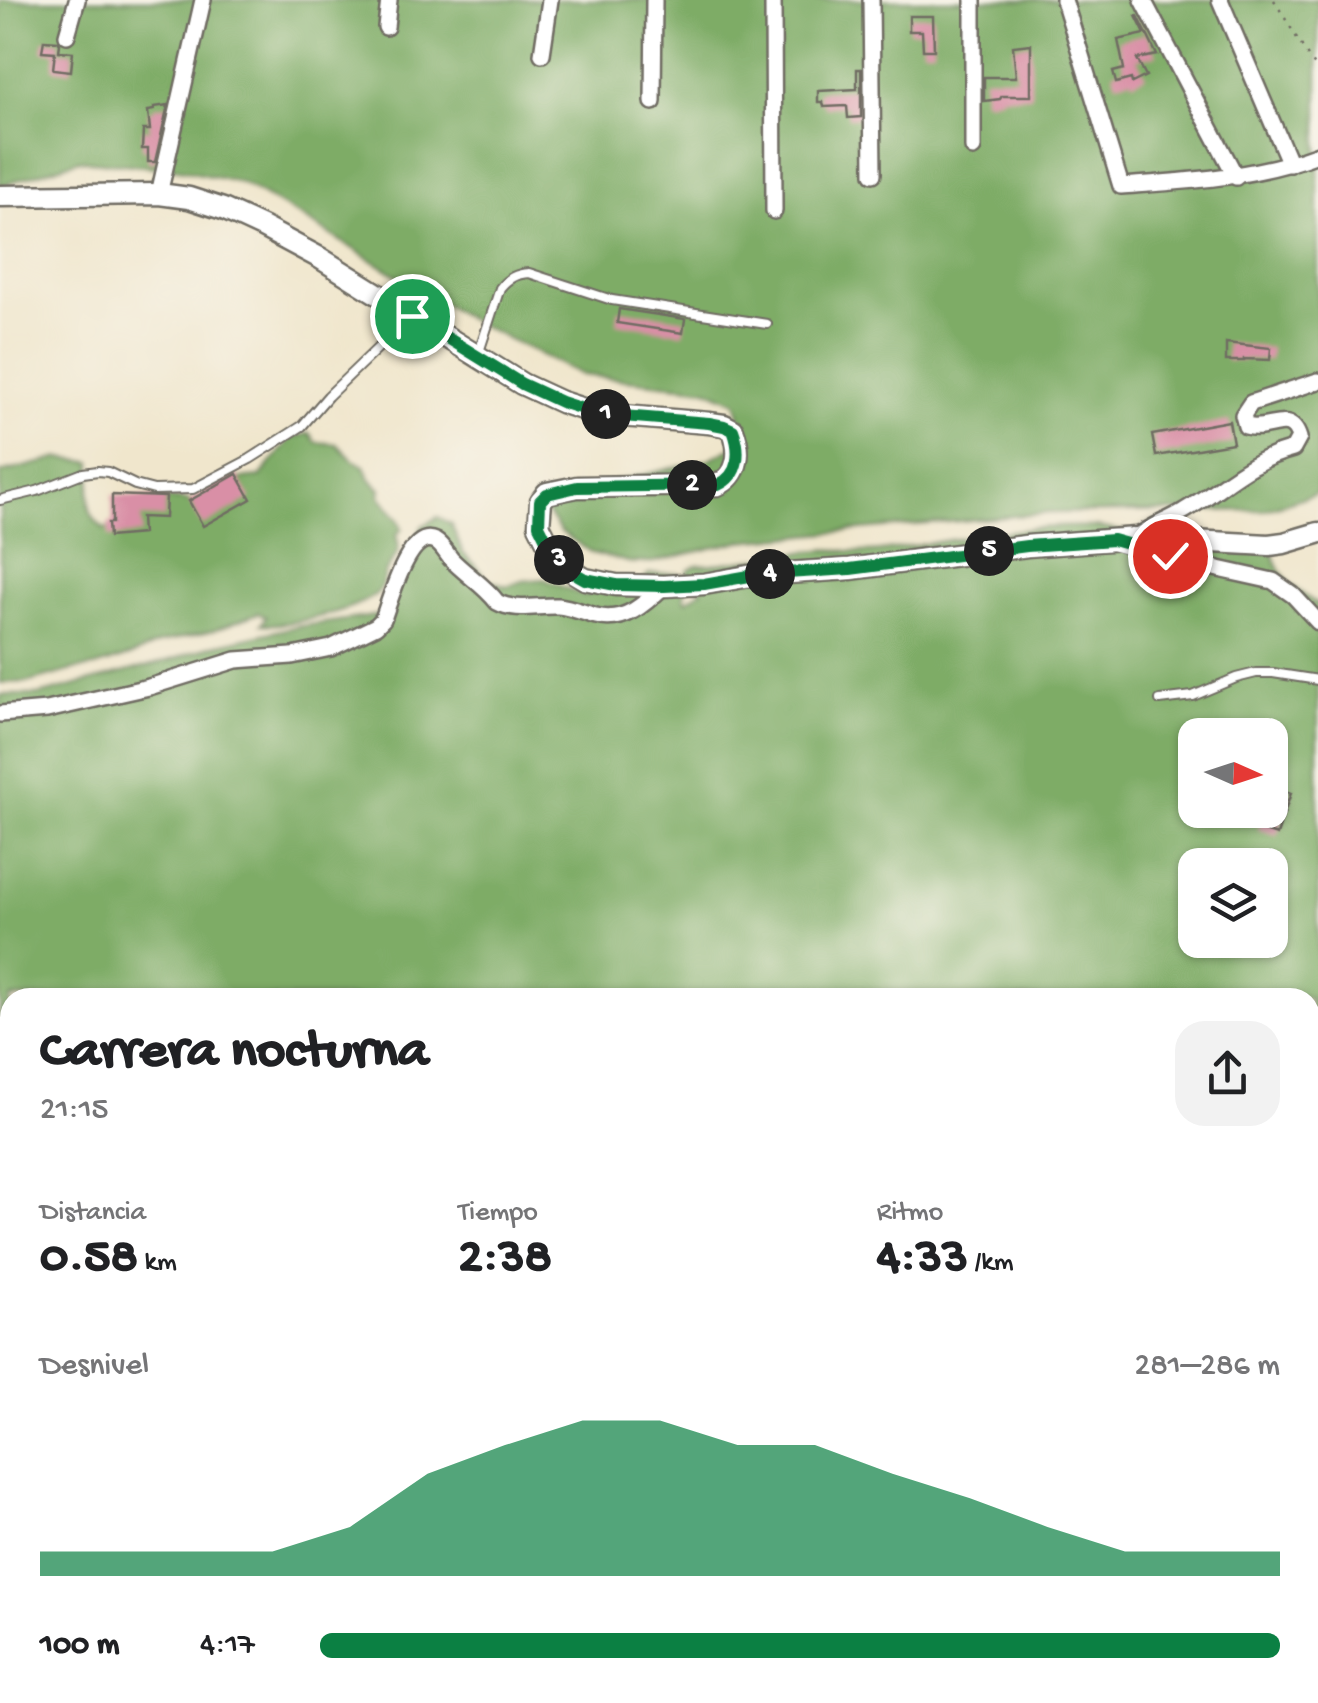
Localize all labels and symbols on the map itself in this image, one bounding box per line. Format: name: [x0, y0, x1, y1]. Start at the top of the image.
pin: [370, 274, 455, 359]
pin: 1: [581, 389, 631, 439]
pin: 2: [667, 460, 717, 510]
pin: [1128, 514, 1213, 599]
pin: 5: [964, 526, 1014, 576]
pin: 3: [534, 535, 584, 585]
pin: 4: [745, 549, 795, 599]
north arrow: [1178, 718, 1288, 828]

